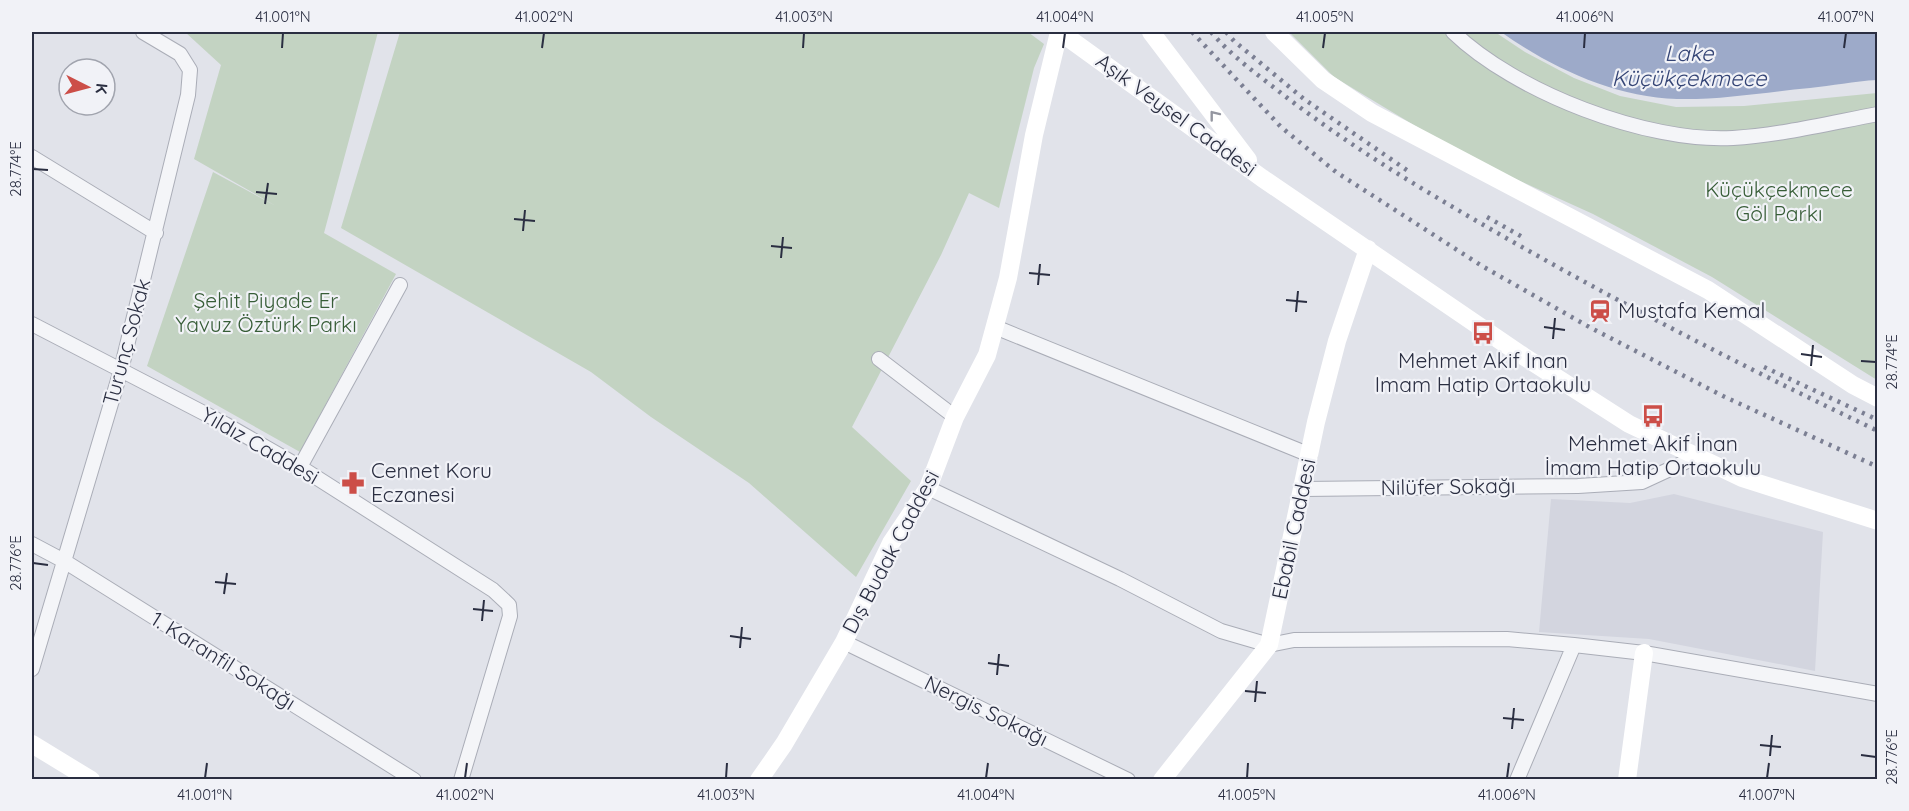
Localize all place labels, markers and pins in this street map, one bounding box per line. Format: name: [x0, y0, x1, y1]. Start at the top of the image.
place label: Mustafa Kemal: [1618, 297, 1765, 323]
station icon: Mustafa Kemal: [1587, 298, 1613, 324]
bus stop icon: Mehmet Akif Inan Imam Hatip Ortaokulu: [1470, 320, 1496, 346]
place label: Mehmet Akif Inan Imam Hatip Ortaokulu: [1375, 347, 1591, 397]
bus stop icon: Mehmet Akif İnan İmam Hatip Ortaokulu: [1640, 403, 1666, 429]
place label: Mehmet Akif İnan İmam Hatip Ortaokulu: [1545, 430, 1761, 480]
place label: Cennet Koru Eczanesi: [371, 457, 492, 507]
pharmacy icon: Cennet Koru Eczanesi: [340, 470, 366, 496]

